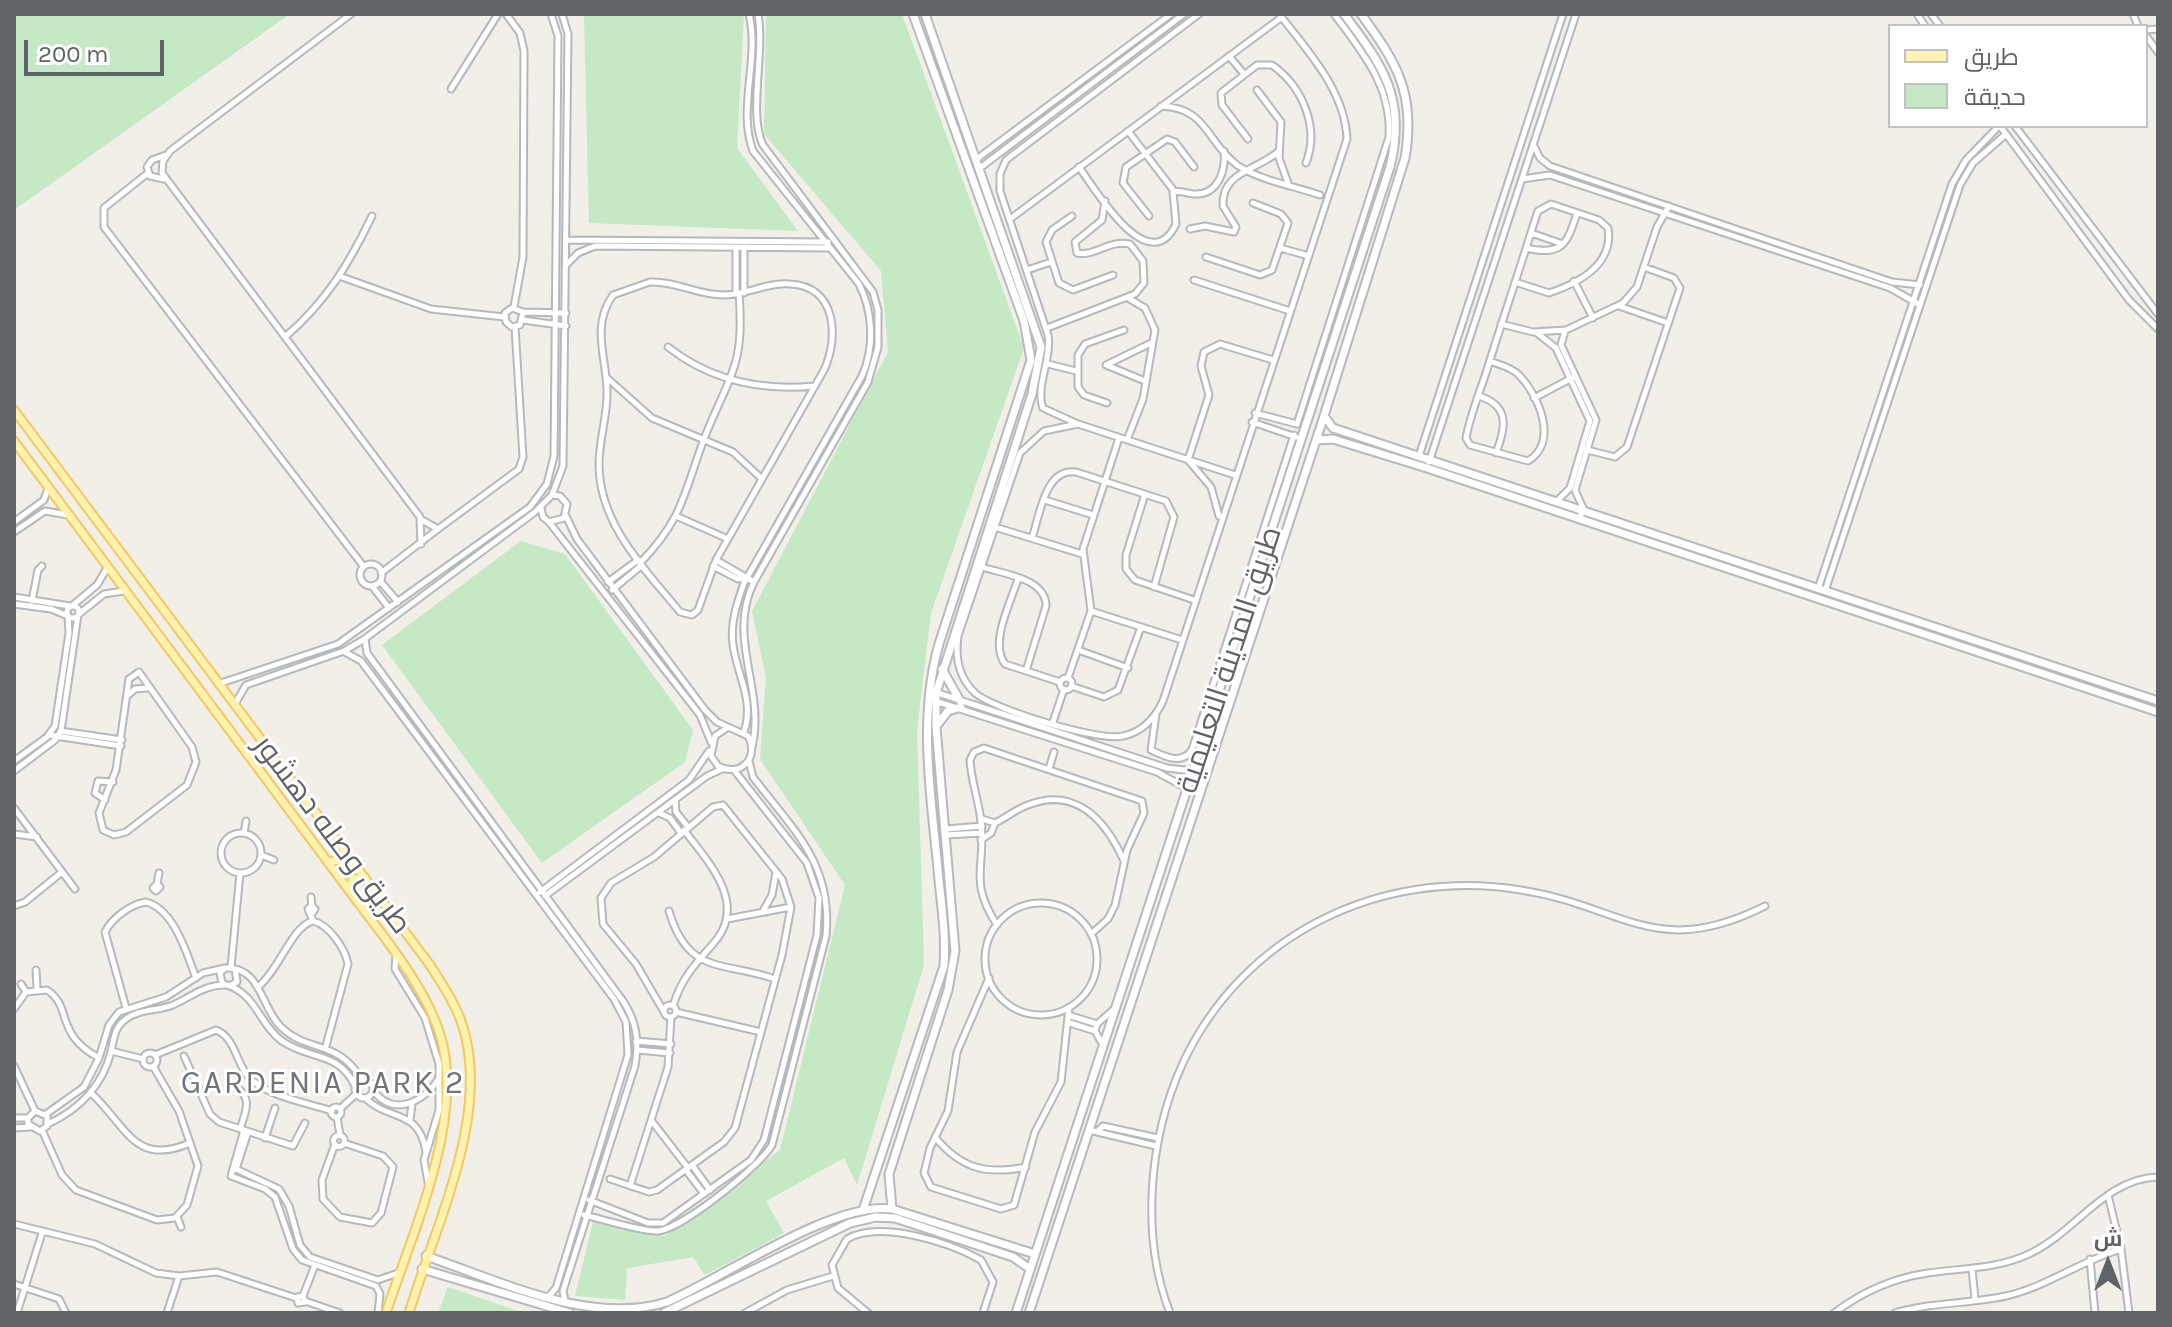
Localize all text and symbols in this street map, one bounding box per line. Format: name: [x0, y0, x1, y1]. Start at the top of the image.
scale bar: [28, 24, 168, 74]
legend: [1888, 24, 2148, 128]
text: 200 m: [38, 40, 109, 68]
text: طريق: [1964, 43, 2019, 71]
text: حديقة: [1964, 83, 2026, 111]
street label: طريق المدينة التعليمية: [1170, 522, 1290, 798]
street label: طريق وصله دهشور: [245, 728, 419, 942]
district label: GARDENIA PARK 2: [181, 1065, 465, 1103]
north arrow: [2068, 1223, 2148, 1303]
text: ش: [2094, 1226, 2122, 1252]

